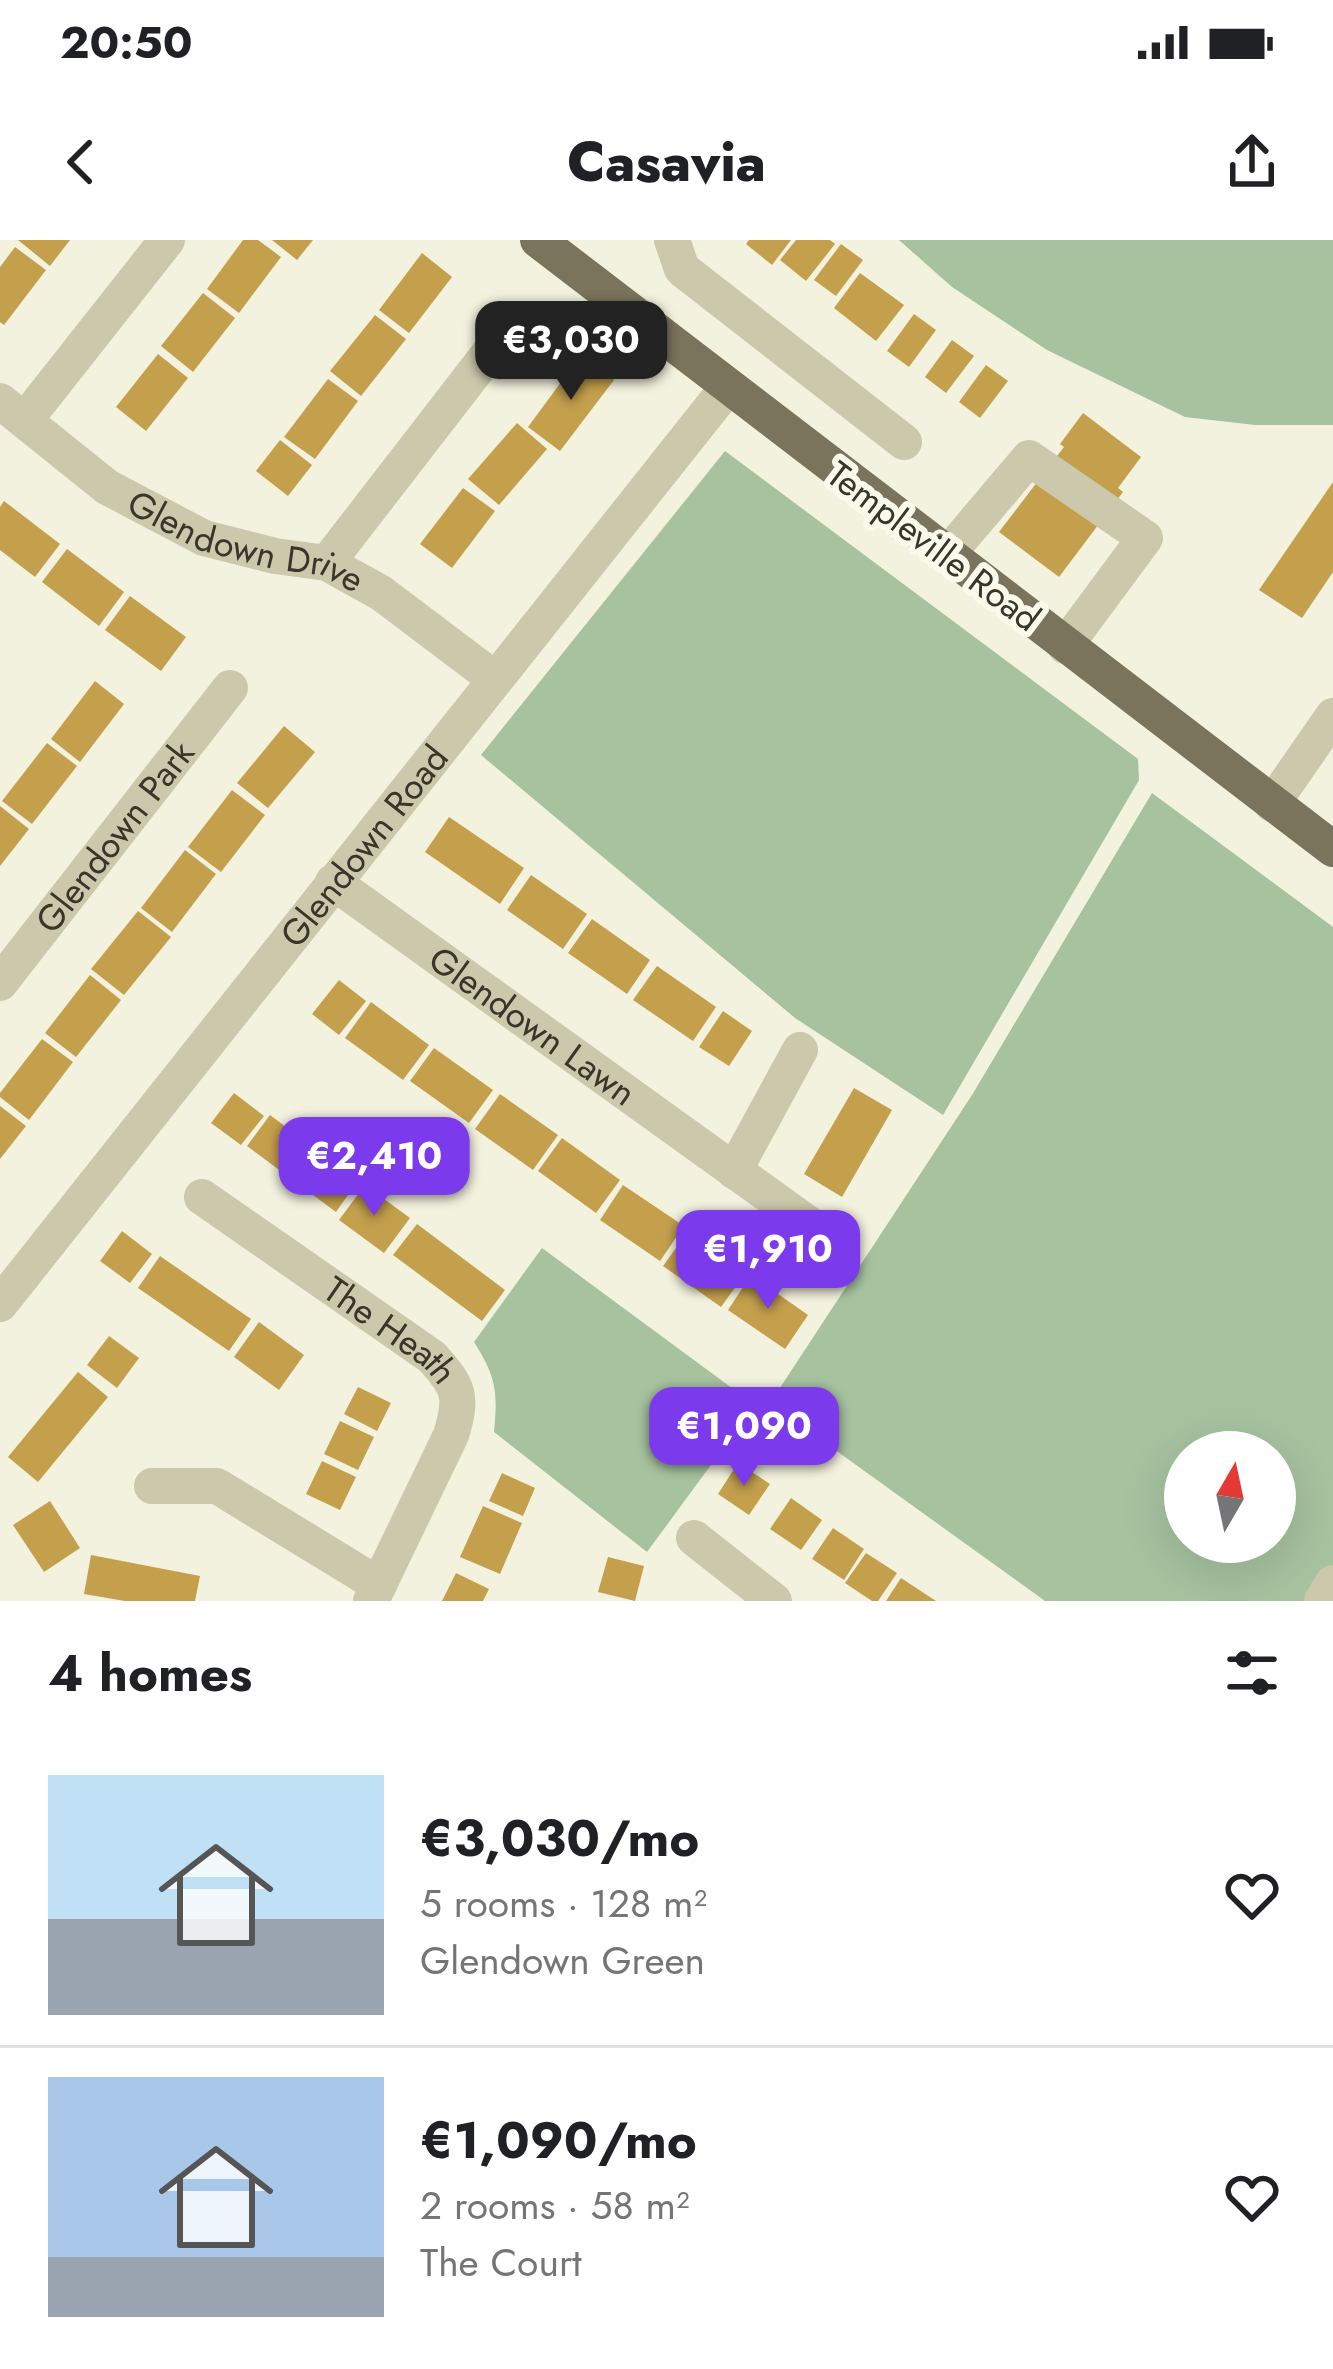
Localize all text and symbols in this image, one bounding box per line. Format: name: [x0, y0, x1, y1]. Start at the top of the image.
text: 20:50: [60, 10, 193, 75]
text: Casavia: [567, 123, 766, 201]
icon: back: [48, 129, 114, 195]
icon: share: [1219, 129, 1285, 195]
pin: €3,030: [473, 301, 669, 403]
text: €3,030: [502, 311, 640, 368]
street label: Templeville Road: [816, 448, 1052, 644]
street label: Glendown Drive: [119, 477, 374, 605]
street label: Glendown Park: [23, 729, 206, 944]
street label: Glendown Road: [267, 734, 460, 958]
street label: Glendown Lawn: [418, 933, 647, 1118]
pin: €2,410: [276, 1117, 472, 1219]
text: €2,410: [306, 1127, 442, 1184]
pin: €1,910: [670, 1210, 866, 1312]
text: €1,910: [703, 1220, 833, 1277]
street label: The Heath: [313, 1264, 470, 1395]
pin: €1,090: [646, 1387, 842, 1489]
text: €1,090: [676, 1397, 812, 1454]
north arrow: [1164, 1431, 1296, 1563]
map controls: [1164, 1431, 1296, 1563]
text: 4 homes: [48, 1636, 252, 1710]
icon: filters: [1219, 1640, 1285, 1706]
text: €3,030/mo: [420, 1801, 699, 1875]
icon: home: [144, 1823, 288, 1967]
icon: heart: [1219, 1862, 1285, 1928]
text: 5 rooms · 128 m²: [420, 1875, 707, 1932]
text: Glendown Green: [420, 1932, 705, 1989]
text: €1,090/mo: [420, 2103, 697, 2177]
icon: home: [144, 2125, 288, 2269]
icon: heart: [1219, 2164, 1285, 2230]
text: 2 rooms · 58 m²: [420, 2177, 689, 2234]
text: The Court: [420, 2234, 582, 2291]

